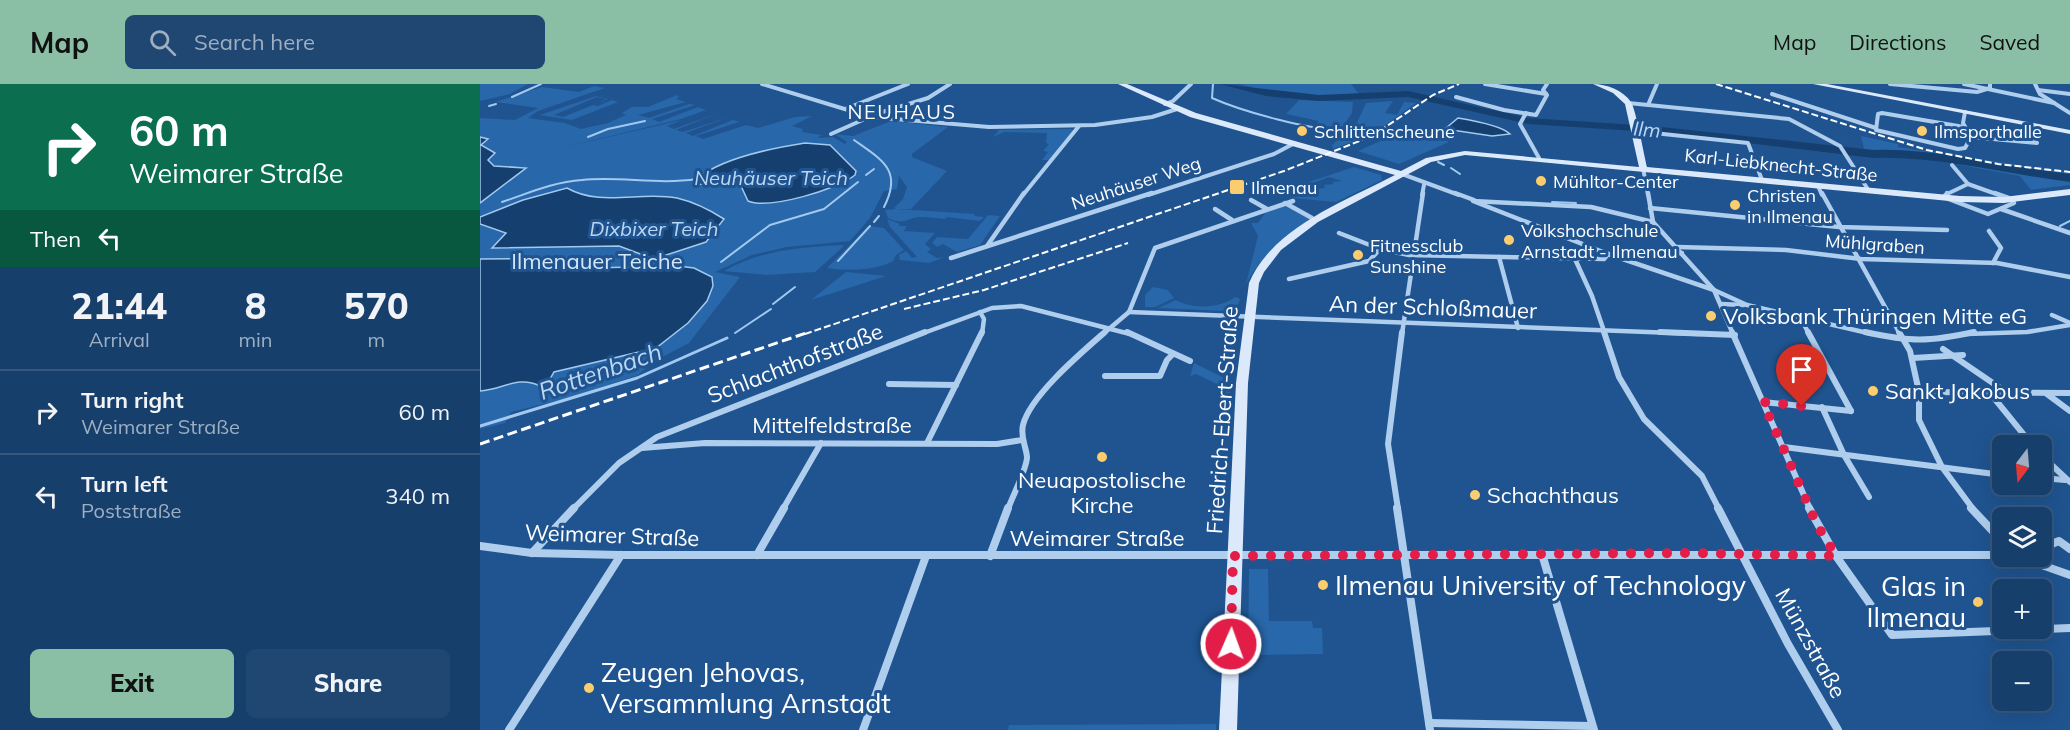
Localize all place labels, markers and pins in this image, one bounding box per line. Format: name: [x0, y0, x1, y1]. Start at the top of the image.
place label: Schlittenscheune: [1314, 120, 1455, 143]
place label: Ilmsporthalle: [1934, 120, 2042, 143]
marker: Schlittenscheune: [1295, 124, 1309, 138]
marker: Ilmsporthalle: [1915, 124, 1929, 138]
place label: Mühltor-Center: [1553, 170, 1679, 193]
marker: Mühltor-Center: [1534, 174, 1548, 188]
place label: Ilmenau: [1251, 176, 1317, 199]
marker: Ilmenau: [1228, 178, 1246, 196]
place label: Christen in Ilmenau: [1747, 184, 1833, 228]
marker: Christen in Ilmenau: [1728, 198, 1742, 212]
place label: Volkshochschule Arnstadt - Ilmenau: [1521, 219, 1678, 263]
marker: Volkshochschule Arnstadt - Ilmenau: [1502, 233, 1516, 247]
place label: Fitnessclub Sunshine: [1370, 234, 1463, 278]
marker: Fitnessclub Sunshine: [1351, 248, 1365, 262]
place label: Volksbank Thüringen Mitte eG: [1723, 302, 2027, 330]
marker: Volksbank Thüringen Mitte eG: [1704, 309, 1718, 323]
pin: [1776, 344, 1827, 406]
place label: Sankt Jakobus: [1885, 377, 2030, 405]
marker: Sankt Jakobus: [1866, 384, 1880, 398]
marker: Neuapostolische Kirche: [1095, 450, 1109, 464]
place label: Neuapostolische Kirche: [1018, 466, 1186, 519]
place label: Schachthaus: [1487, 481, 1619, 509]
marker: Schachthaus: [1468, 488, 1482, 502]
place label: Ilmenau University of Technology: [1335, 568, 1747, 602]
place label: Glas in Ilmenau: [1867, 569, 1966, 634]
marker: Ilmenau University of Technology: [1316, 578, 1330, 592]
marker: Glas in Ilmenau: [1971, 595, 1985, 609]
place label: Zeugen Jehovas, Versammlung Arnstadt: [601, 655, 891, 720]
marker: Zeugen Jehovas, Versammlung Arnstadt: [582, 681, 596, 695]

